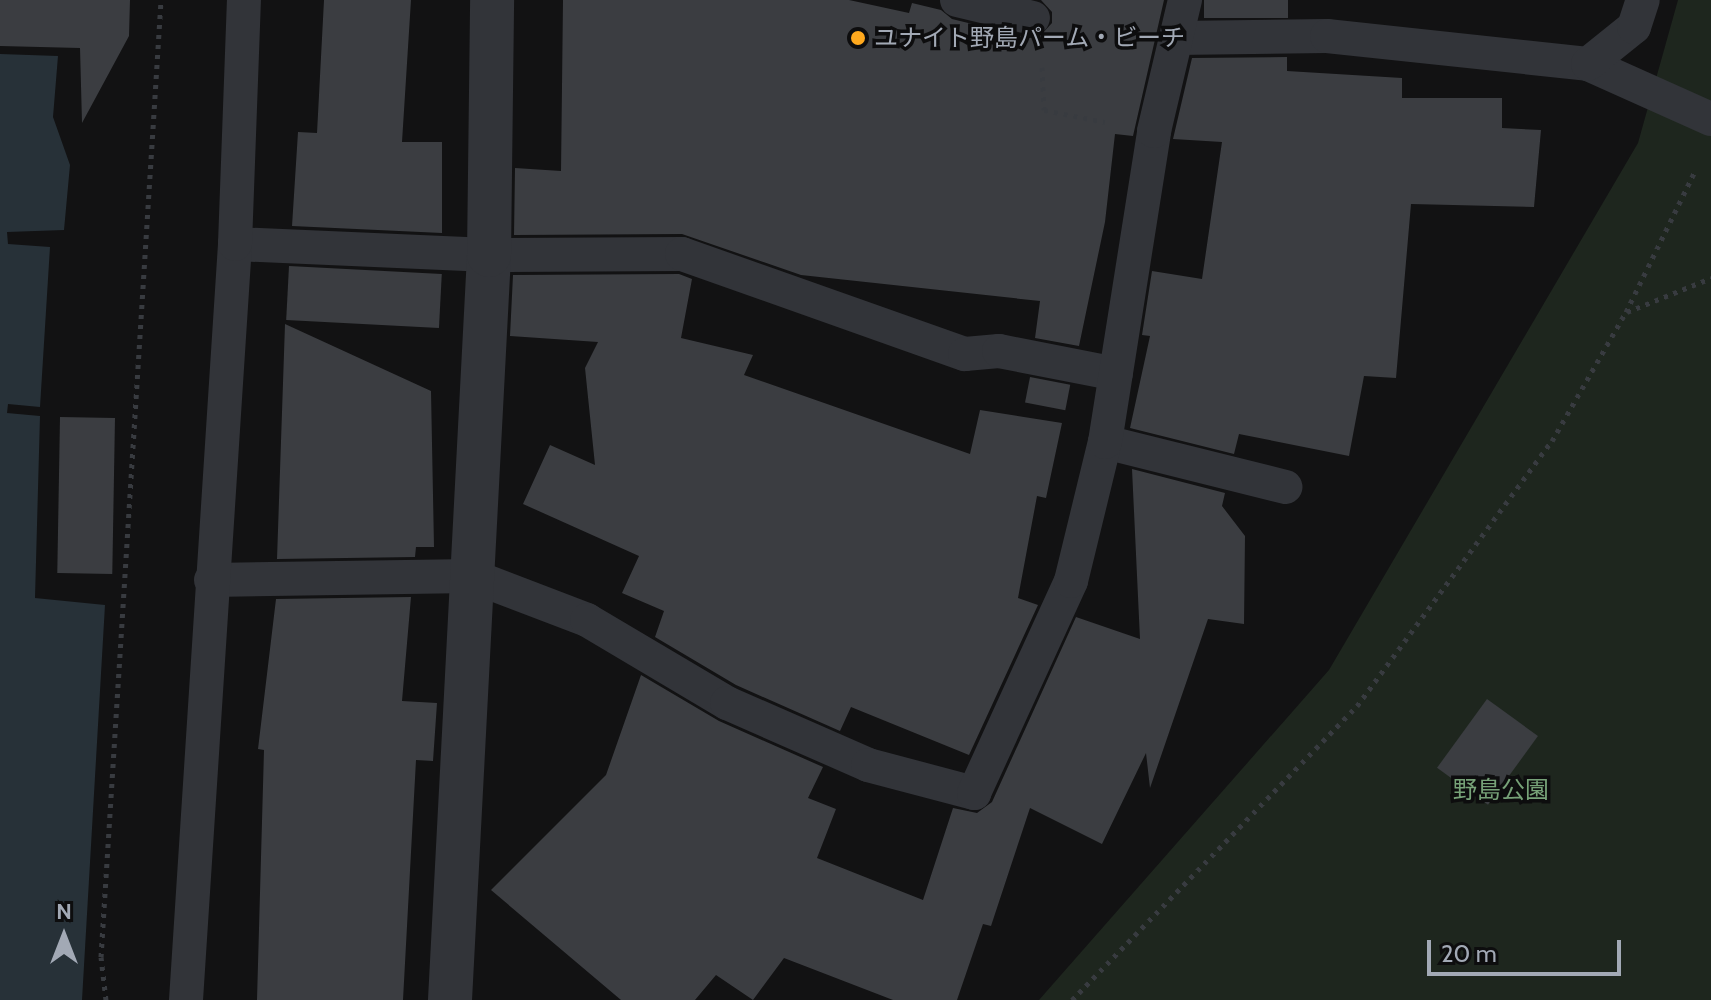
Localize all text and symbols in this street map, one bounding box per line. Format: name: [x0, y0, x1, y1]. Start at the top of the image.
place label: ユナイト野島パーム・ビーチ: [874, 24, 1186, 52]
marker: ユナイト野島パーム・ビーチ: [849, 29, 867, 47]
park label: 野島公園: [1453, 776, 1549, 804]
north arrow: [24, 896, 104, 976]
text: N: [56, 898, 72, 925]
scale bar: [1431, 924, 1625, 974]
text: 20 m: [1441, 939, 1497, 968]

